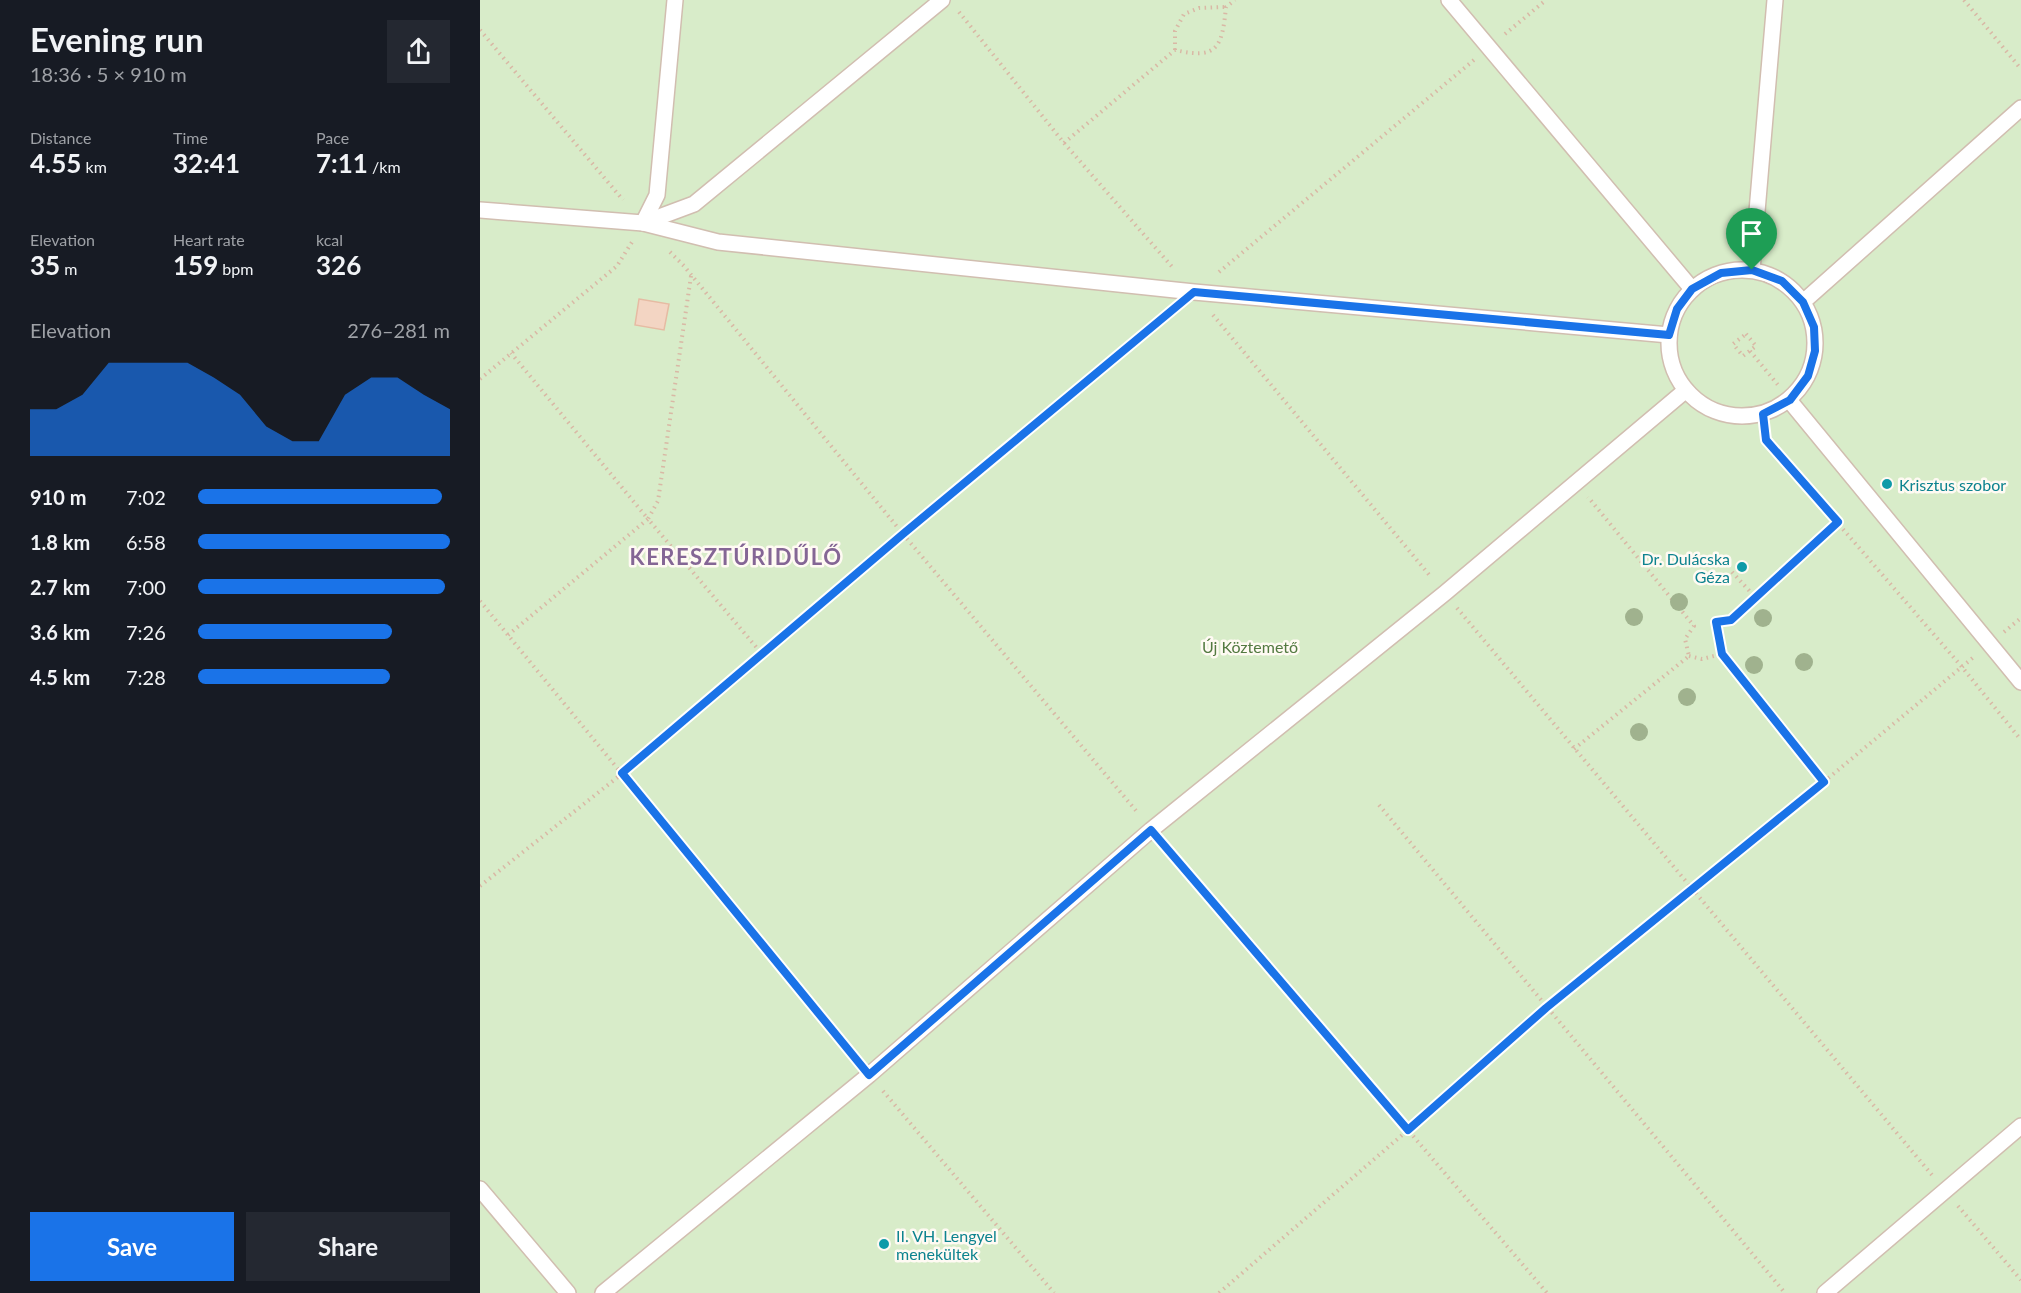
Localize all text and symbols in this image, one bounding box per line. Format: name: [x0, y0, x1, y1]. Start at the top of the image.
text: Evening run: [30, 19, 204, 59]
button: share: [387, 20, 450, 83]
text: 18:36 · 5 × 910 m: [30, 62, 187, 86]
text: Distance: [30, 128, 91, 147]
text: Time: [173, 128, 208, 147]
text: Pace: [316, 128, 349, 147]
text: 4.55: [30, 147, 81, 179]
text: 32:41: [173, 147, 240, 179]
text: 7:11: [316, 147, 368, 179]
text: km: [81, 157, 107, 176]
text: /km: [368, 157, 401, 176]
pin: [1726, 208, 1777, 270]
icon: arrive: [1735, 217, 1768, 250]
text: Elevation: [30, 230, 95, 249]
text: Heart rate: [173, 230, 245, 249]
text: kcal: [316, 230, 343, 249]
text: 35: [30, 249, 60, 281]
text: 159: [173, 249, 218, 281]
text: 326: [316, 249, 361, 281]
text: m: [60, 259, 77, 278]
text: bpm: [218, 259, 253, 278]
text: Elevation: [30, 318, 111, 342]
text: 276–281 m: [347, 318, 450, 342]
place label: Krisztus szobor: [1899, 475, 2006, 494]
marker: Krisztus szobor: [1880, 477, 1894, 491]
text: 910 m: [30, 485, 86, 509]
text: 7:02: [126, 485, 166, 509]
text: 1.8 km: [30, 530, 90, 554]
text: 6:58: [126, 530, 166, 554]
district label: KERESZTÚRIDŰLŐ: [630, 543, 842, 570]
place label: Dr. Dulácska Géza: [1642, 549, 1730, 586]
marker: Dr. Dulácska Géza: [1735, 560, 1749, 574]
text: 2.7 km: [30, 575, 90, 599]
text: 7:00: [126, 575, 166, 599]
text: 3.6 km: [30, 620, 90, 644]
text: 7:26: [126, 620, 166, 644]
park label: Új Köztemető: [1202, 637, 1298, 656]
text: 4.5 km: [30, 665, 90, 689]
text: 7:28: [126, 665, 166, 689]
button: Save: [30, 1212, 234, 1281]
button: Share: [246, 1212, 450, 1281]
place label: II. VH. Lengyel menekültek: [896, 1226, 997, 1263]
marker: II. VH. Lengyel menekültek: [877, 1237, 891, 1251]

